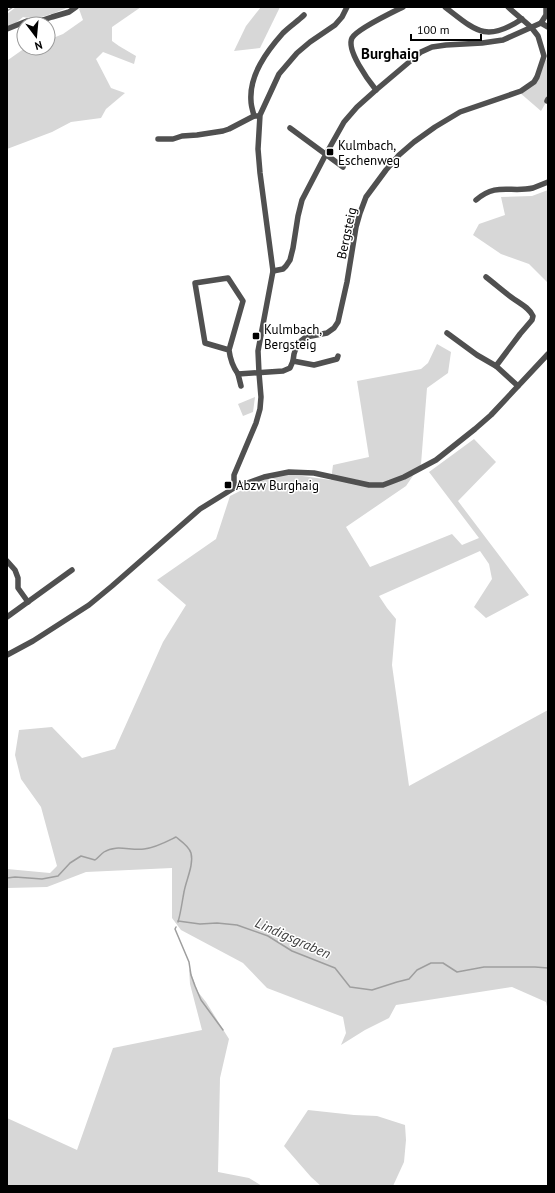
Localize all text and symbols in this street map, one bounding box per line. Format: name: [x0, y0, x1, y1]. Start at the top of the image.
north arrow: [16, 16, 56, 56]
scale bar: [411, 16, 481, 42]
text: 100 m: [417, 22, 450, 37]
text: N: [33, 38, 44, 53]
district label: Burghaig: [361, 44, 419, 63]
place label: Kulmbach, Eschenweg: [338, 137, 400, 169]
marker: Kulmbach, Eschenweg: [325, 147, 335, 157]
street label: Bergsteig: [333, 206, 360, 261]
place label: Kulmbach, Bergsteig: [264, 321, 322, 353]
marker: Kulmbach, Bergsteig: [251, 331, 261, 341]
place label: Abzw Burghaig: [236, 477, 319, 494]
marker: Abzw Burghaig: [223, 480, 233, 490]
water label: Lindigsgraben: [252, 913, 334, 963]

